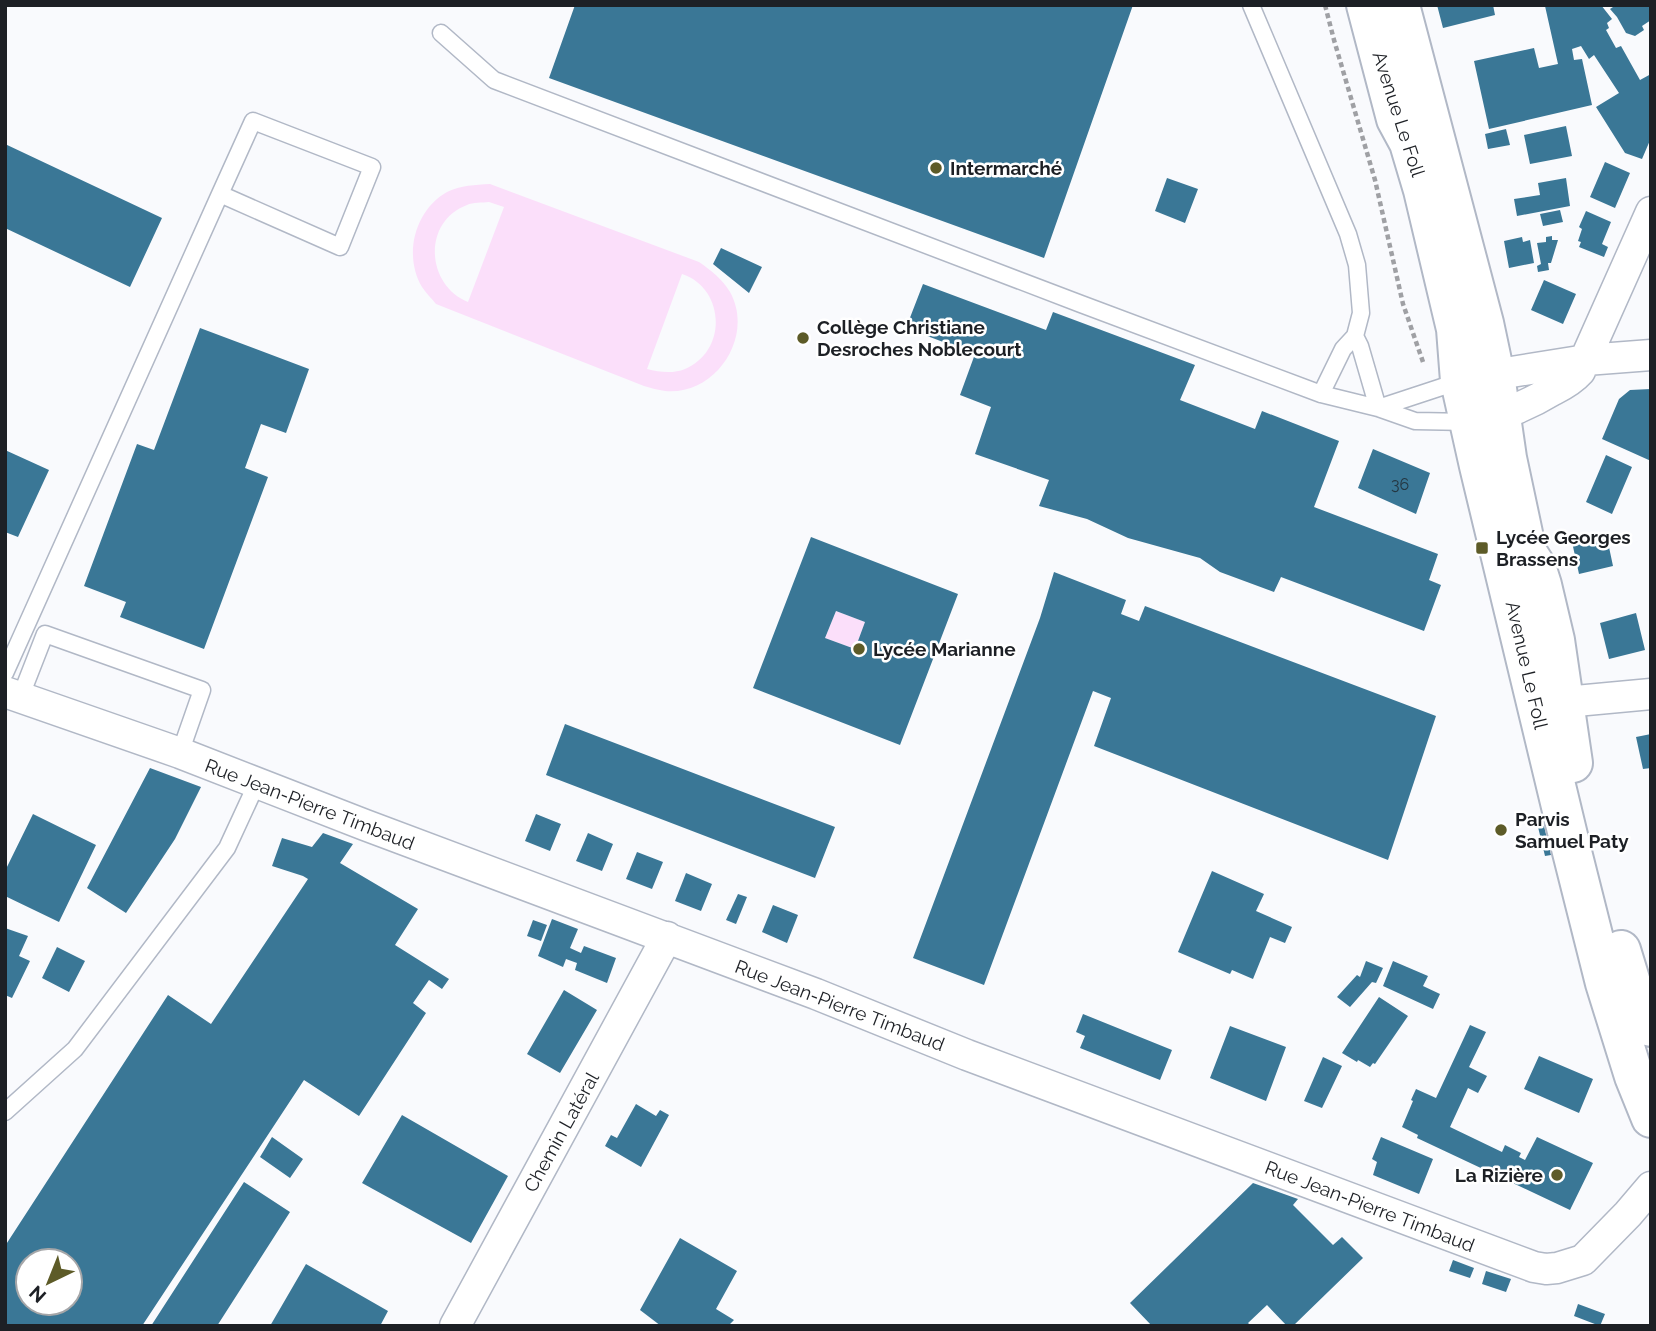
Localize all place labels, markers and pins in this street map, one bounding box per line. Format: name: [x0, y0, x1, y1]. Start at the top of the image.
place label: Intermarché: [950, 157, 1062, 179]
marker: Intermarché: [928, 160, 944, 176]
place label: Collège Christiane Desroches Noblecourt: [817, 316, 1022, 360]
marker: Collège Christiane Desroches Noblecourt: [795, 330, 811, 346]
place label: Lycée Georges Brassens: [1496, 526, 1631, 570]
marker: Lycée Georges Brassens: [1474, 540, 1490, 556]
place label: Lycée Marianne: [873, 638, 1016, 660]
marker: Lycée Marianne: [851, 641, 867, 657]
place label: Parvis Samuel Paty: [1515, 808, 1629, 852]
marker: Parvis Samuel Paty: [1493, 822, 1509, 838]
place label: La Rizière: [1455, 1164, 1543, 1186]
marker: La Rizière: [1549, 1167, 1565, 1183]

